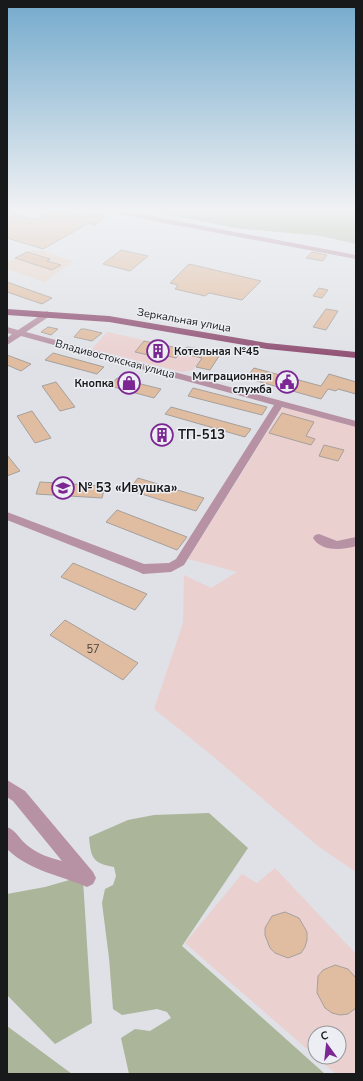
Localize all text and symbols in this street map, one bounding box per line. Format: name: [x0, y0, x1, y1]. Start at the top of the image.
street label: Зеркальная улица: [136, 304, 232, 336]
street label: Владивостокская улица: [54, 336, 177, 382]
building icon: Котельная №45: [145, 338, 171, 364]
place label: Котельная №45: [174, 344, 259, 359]
place label: Миграционная служба: [192, 369, 272, 397]
public building icon: Миграционная служба: [274, 369, 300, 395]
shop icon: Кнопка: [116, 370, 142, 396]
place label: Кнопка: [74, 376, 114, 391]
building icon: ТП-513: [149, 422, 175, 448]
place label: ТП-513: [178, 426, 225, 444]
school or university icon: № 53 «Ивушка»: [50, 475, 76, 501]
place label: № 53 «Ивушка»: [78, 479, 177, 497]
house number: 57: [86, 642, 100, 657]
north arrow: [307, 1025, 347, 1065]
text: С: [319, 1027, 331, 1044]

